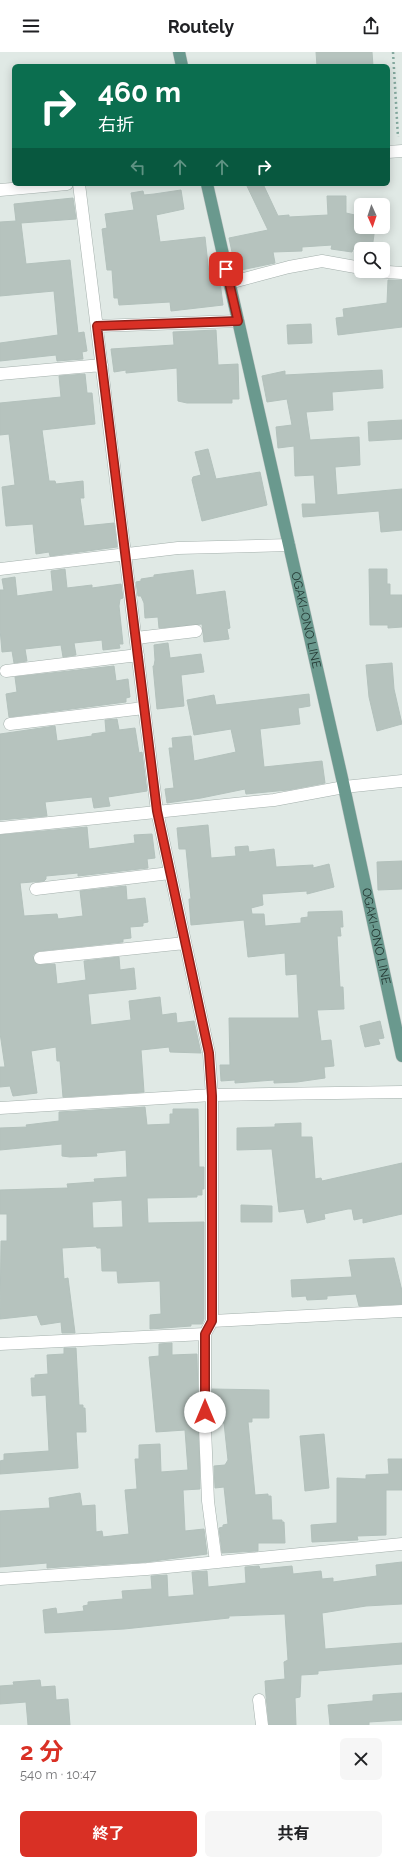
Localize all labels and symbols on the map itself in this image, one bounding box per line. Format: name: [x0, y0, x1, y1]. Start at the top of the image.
north arrow: [354, 198, 390, 234]
pin: [209, 252, 243, 286]
street label: OGAKI-ONO LINE: [288, 570, 324, 669]
street label: OGAKI-ONO LINE: [359, 887, 393, 986]
position arrow: [184, 1391, 226, 1433]

